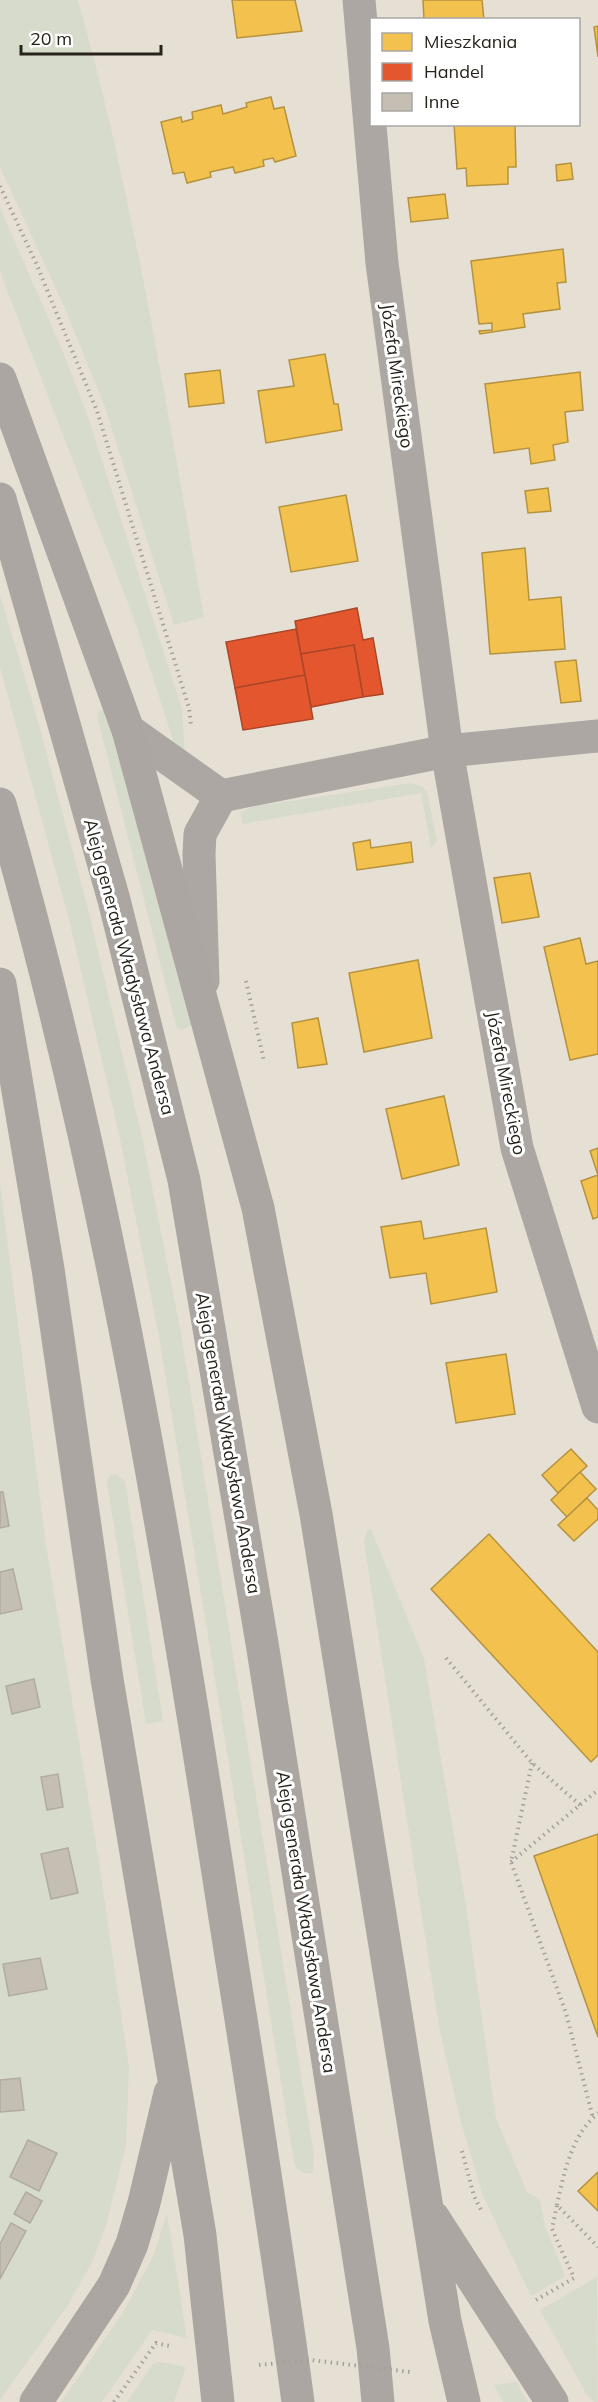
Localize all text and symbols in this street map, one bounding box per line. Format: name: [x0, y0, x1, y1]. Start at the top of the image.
scale bar: [21, 18, 160, 56]
legend: [370, 18, 580, 126]
text: 20 m: [30, 27, 72, 50]
text: Mieszkania: [424, 30, 517, 53]
text: Handel: [424, 60, 484, 83]
text: Inne: [424, 90, 460, 113]
street label: Józefa Mireckiego: [376, 302, 419, 450]
street label: Aleja generała Władysława Andersa: [79, 816, 180, 1118]
street label: Józefa Mireckiego: [481, 1009, 532, 1157]
street label: Aleja generała Władysława Andersa: [191, 1290, 266, 1595]
street label: Aleja generała Władysława Andersa: [271, 1769, 342, 2075]

